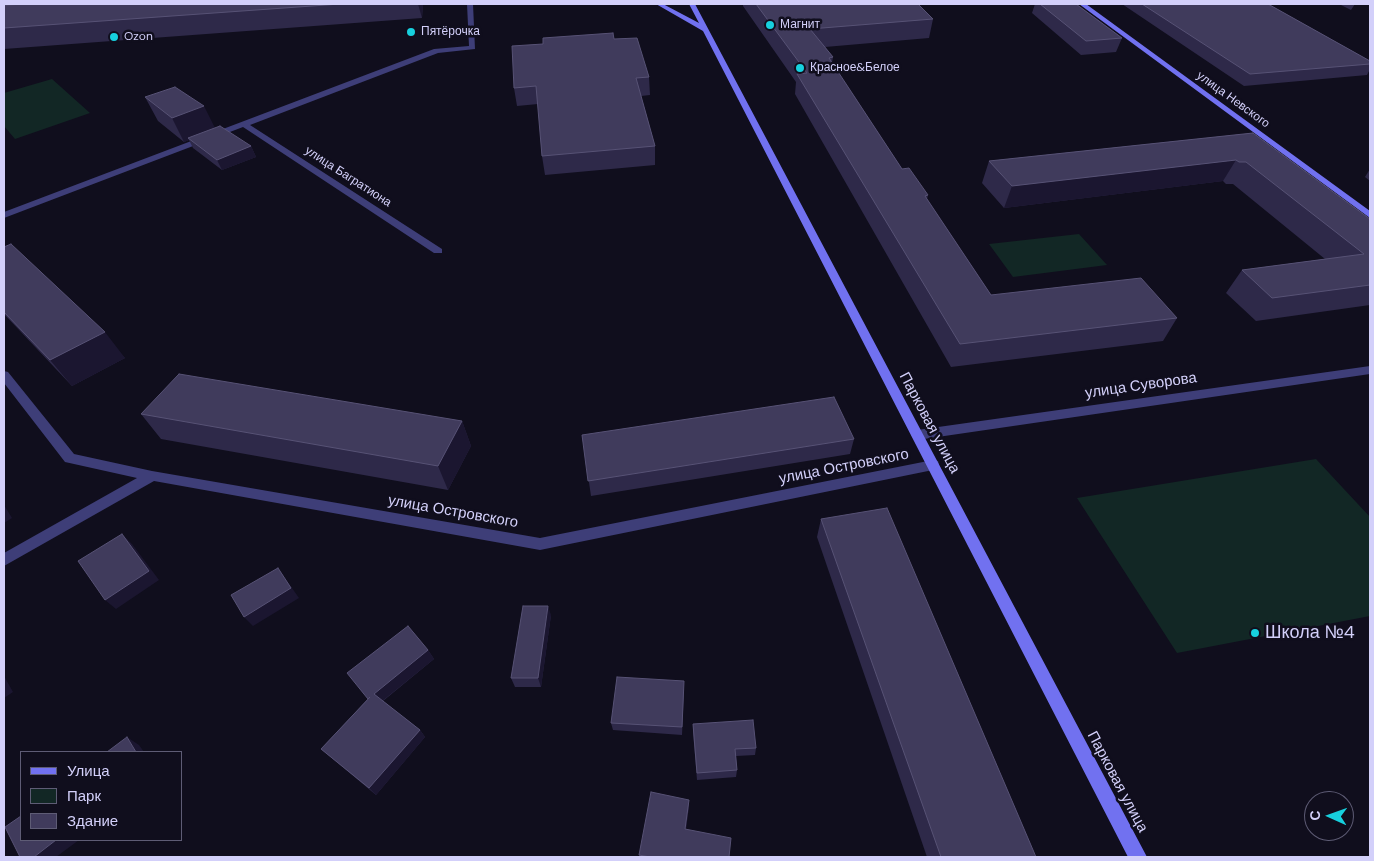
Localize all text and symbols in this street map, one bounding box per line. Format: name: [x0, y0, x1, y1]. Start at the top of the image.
place label: Магнит: [780, 18, 820, 32]
marker: Магнит: [764, 19, 776, 31]
place label: Пятёрочка: [421, 25, 480, 39]
marker: Пятёрочка: [405, 26, 417, 38]
place label: Ozon: [124, 30, 153, 44]
marker: Ozon: [108, 31, 120, 43]
place label: Красное&Белое: [810, 61, 900, 75]
marker: Красное&Белое: [794, 62, 806, 74]
street label: улица Невского: [1194, 69, 1272, 131]
street label: улица Багратиона: [302, 144, 394, 210]
street label: Парковая улица: [895, 369, 963, 477]
street label: улица Суворова: [1084, 369, 1198, 403]
street label: улица Островского: [778, 446, 910, 488]
street label: улица Островского: [387, 492, 519, 532]
place label: Школа №4: [1265, 622, 1355, 644]
marker: Школа №4: [1249, 627, 1261, 639]
street label: Парковая улица: [1083, 728, 1151, 836]
legend: [20, 751, 182, 841]
text: Улица: [67, 761, 110, 781]
text: Парк: [67, 786, 101, 806]
north arrow: [1304, 791, 1354, 841]
text: С: [1306, 810, 1324, 821]
text: Здание: [67, 811, 118, 831]

